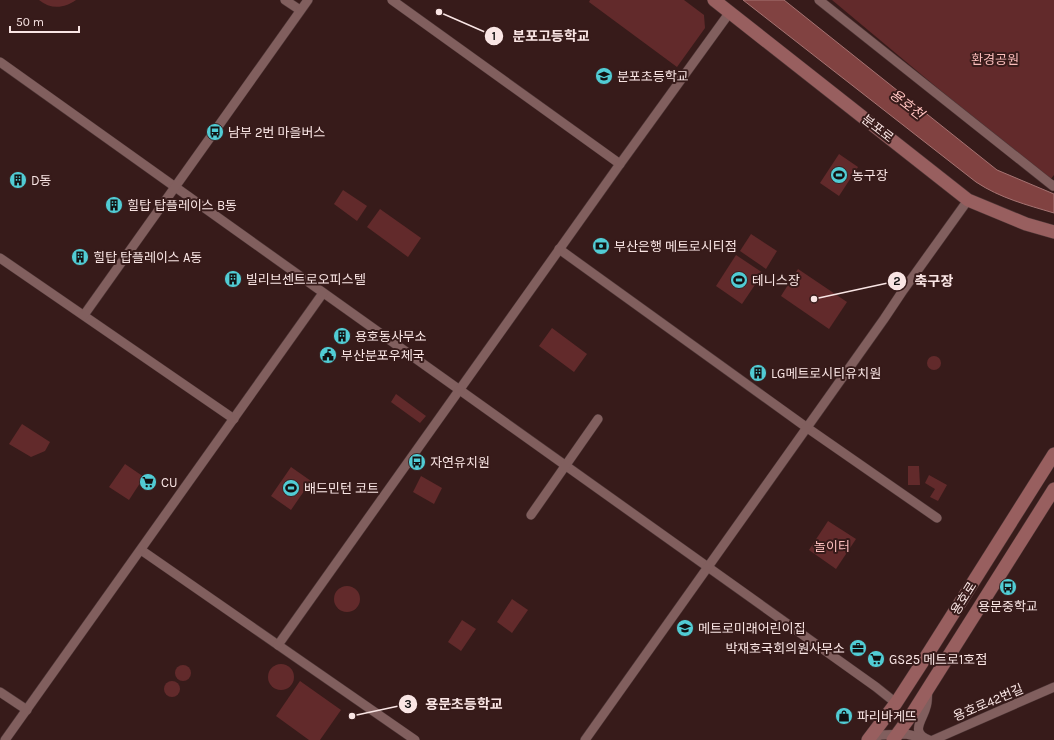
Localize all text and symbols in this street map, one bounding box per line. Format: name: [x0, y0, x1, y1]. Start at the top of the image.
scale bar: [10, 8, 79, 34]
text: 50 m: [16, 15, 44, 29]
callout: 분포고등학교: [484, 23, 598, 49]
text: 분포고등학교: [512, 28, 590, 45]
text: 1: [492, 29, 496, 43]
park label: 환경공원: [971, 52, 1019, 67]
school or university icon: 분포초등학교: [594, 66, 614, 86]
place label: 분포초등학교: [617, 69, 689, 84]
water label: 용호천: [886, 86, 928, 124]
street label: 분포로: [859, 111, 896, 145]
bus stop icon: 남부 2번 마을버스: [205, 122, 225, 142]
place label: 남부 2번 마을버스: [228, 125, 325, 140]
sports icon: 농구장: [829, 165, 849, 185]
place label: 농구장: [852, 168, 888, 183]
building icon: D동: [8, 170, 28, 190]
place label: D동: [31, 173, 52, 188]
building icon: 힐탑 탑플레이스 B동: [104, 195, 124, 215]
place label: 힐탑 탑플레이스 B동: [127, 198, 237, 213]
bank icon: 부산은행 메트로시티점: [591, 236, 611, 256]
place label: 부산은행 메트로시티점: [614, 239, 737, 254]
building icon: 힐탑 탑플레이스 A동: [70, 247, 90, 267]
place label: 힐탑 탑플레이스 A동: [93, 250, 202, 265]
callout: 축구장: [887, 268, 961, 294]
building icon: 빌리브센트로오피스텔: [223, 269, 243, 289]
sports icon: 테니스장: [729, 270, 749, 290]
place label: 빌리브센트로오피스텔: [246, 272, 366, 287]
place label: 테니스장: [752, 273, 800, 288]
text: 축구장: [915, 273, 953, 290]
text: 2: [893, 274, 901, 288]
building icon: 용호동사무소: [332, 326, 352, 346]
place label: 용호동사무소: [355, 329, 427, 344]
public building icon: 부산분포우체국: [318, 345, 338, 365]
place label: 부산분포우체국: [341, 348, 425, 363]
building icon: LG메트로시티유치원: [748, 363, 768, 383]
place label: LG메트로시티유치원: [771, 366, 881, 381]
bus stop icon: 자연유치원: [407, 452, 427, 472]
place label: 자연유치원: [430, 455, 490, 470]
supermarket icon: CU: [138, 472, 158, 492]
place label: CU: [161, 475, 177, 490]
sports icon: 배드민턴 코트: [281, 478, 301, 498]
place label: 배드민턴 코트: [304, 481, 379, 496]
park label: 놀이터: [814, 539, 850, 554]
bus stop icon: 용문중학교: [998, 577, 1018, 597]
street label: 용호로: [948, 579, 979, 617]
place label: 용문중학교: [978, 599, 1038, 614]
school or university icon: 메트로미래어린이집: [675, 618, 695, 638]
place label: 메트로미래어린이집: [698, 621, 806, 636]
office icon: 박재호국회의원사무소: [848, 638, 868, 658]
place label: 박재호국회의원사무소: [725, 641, 845, 656]
supermarket icon: GS25 메트로1호점: [866, 649, 886, 669]
place label: GS25 메트로1호점: [889, 652, 987, 667]
street label: 용호로42번길: [951, 681, 1025, 724]
callout: 용문초등학교: [398, 691, 511, 717]
text: 용문초등학교: [425, 696, 503, 713]
text: 3: [404, 697, 412, 711]
shop icon: 파리바게뜨: [834, 706, 854, 726]
place label: 파리바게뜨: [857, 709, 917, 724]

